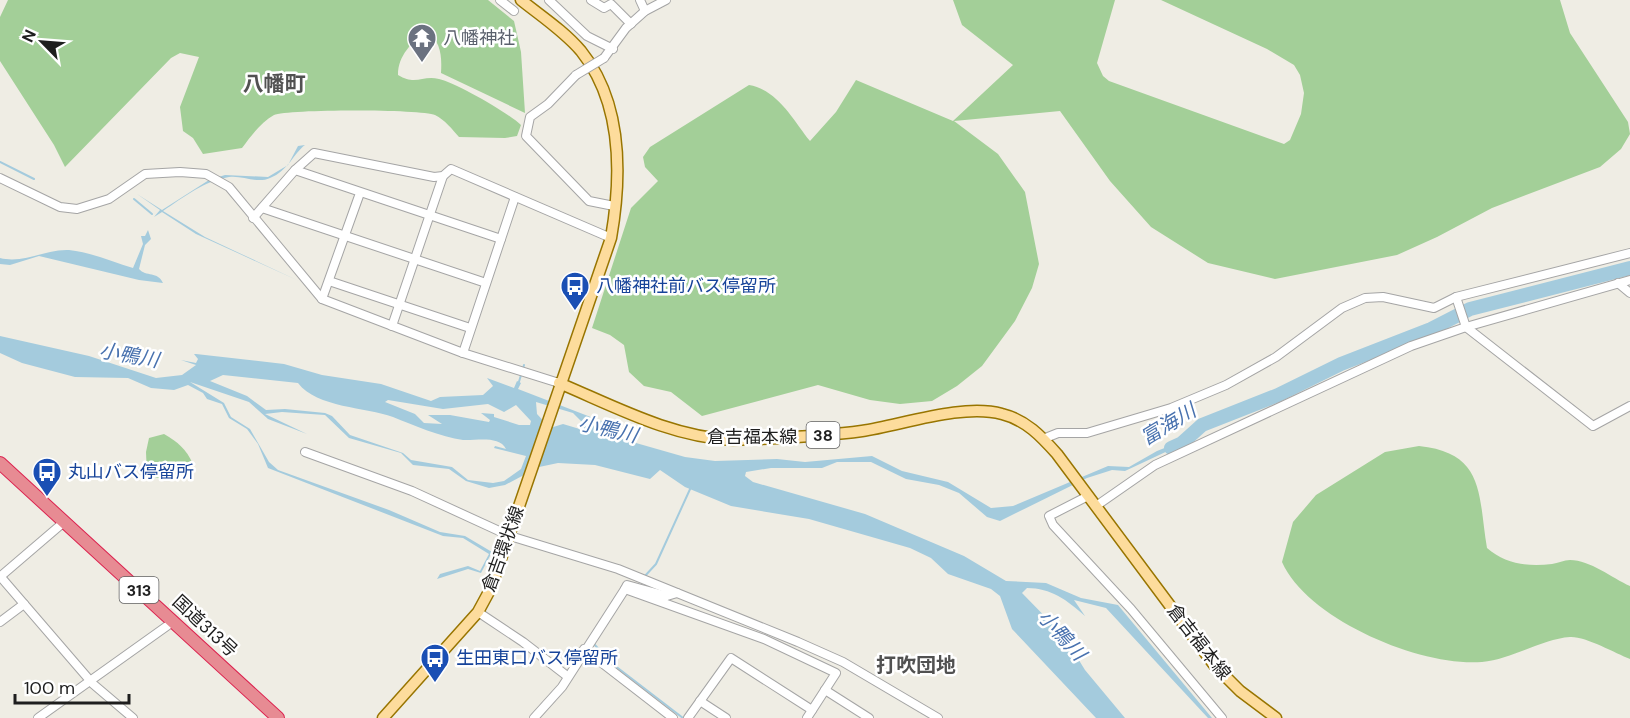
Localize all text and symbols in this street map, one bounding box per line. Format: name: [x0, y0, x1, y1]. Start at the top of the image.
north arrow: [12, 12, 72, 72]
temple icon: 八幡神社: [406, 22, 438, 64]
text: N: [17, 26, 41, 46]
place label: 八幡神社: [443, 26, 515, 50]
district label: 八幡町: [243, 70, 306, 98]
bus stop icon: 八幡神社前バス停留所: [559, 270, 591, 312]
place label: 八幡神社前バス停留所: [596, 274, 776, 298]
water label: 小鴨川: [97, 337, 163, 373]
water label: 富海川: [1136, 396, 1202, 451]
water label: 小鴨川: [576, 410, 642, 449]
road number: 38: [806, 422, 840, 448]
street label: 倉吉福本線: [707, 425, 797, 449]
bus stop icon: 丸山バス停留所: [31, 456, 63, 498]
place label: 丸山バス停留所: [68, 460, 194, 484]
street label: 倉吉環状線: [476, 503, 530, 595]
road number: 313: [120, 577, 158, 603]
street label: 国道313号: [167, 590, 243, 662]
street label: 倉吉福本線: [1162, 599, 1236, 685]
water label: 小鴨川: [1032, 604, 1093, 667]
bus stop icon: 生田東口バス停留所: [419, 642, 451, 684]
place label: 生田東口バス停留所: [456, 646, 618, 670]
district label: 打吹団地: [876, 652, 956, 678]
scale bar: [15, 667, 129, 705]
text: 100 m: [24, 676, 75, 700]

